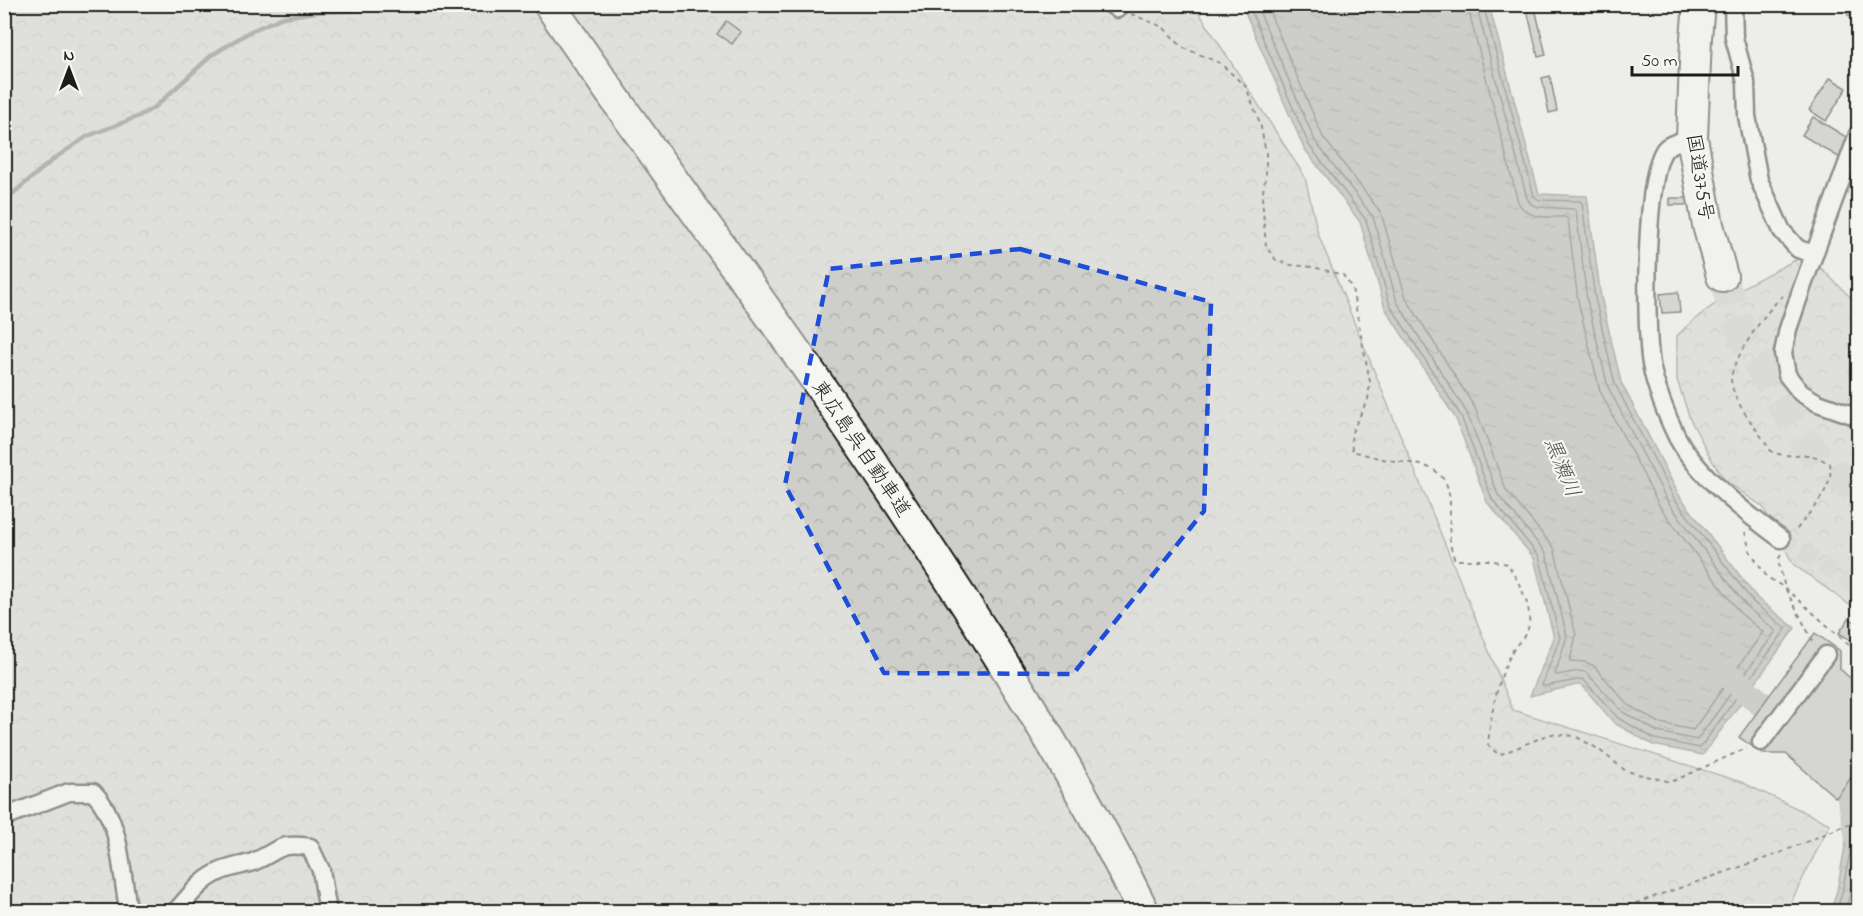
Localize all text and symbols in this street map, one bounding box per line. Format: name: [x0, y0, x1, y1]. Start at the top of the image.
north arrow: [39, 39, 99, 99]
scale bar: [1632, 39, 1738, 77]
text: N: [64, 44, 75, 68]
text: 50 m: [1641, 49, 1678, 75]
street label: 国道375号: [1677, 132, 1720, 223]
street label: 東広島呉自動車道: [803, 375, 917, 524]
water label: 黒瀬川: [1535, 433, 1587, 503]

